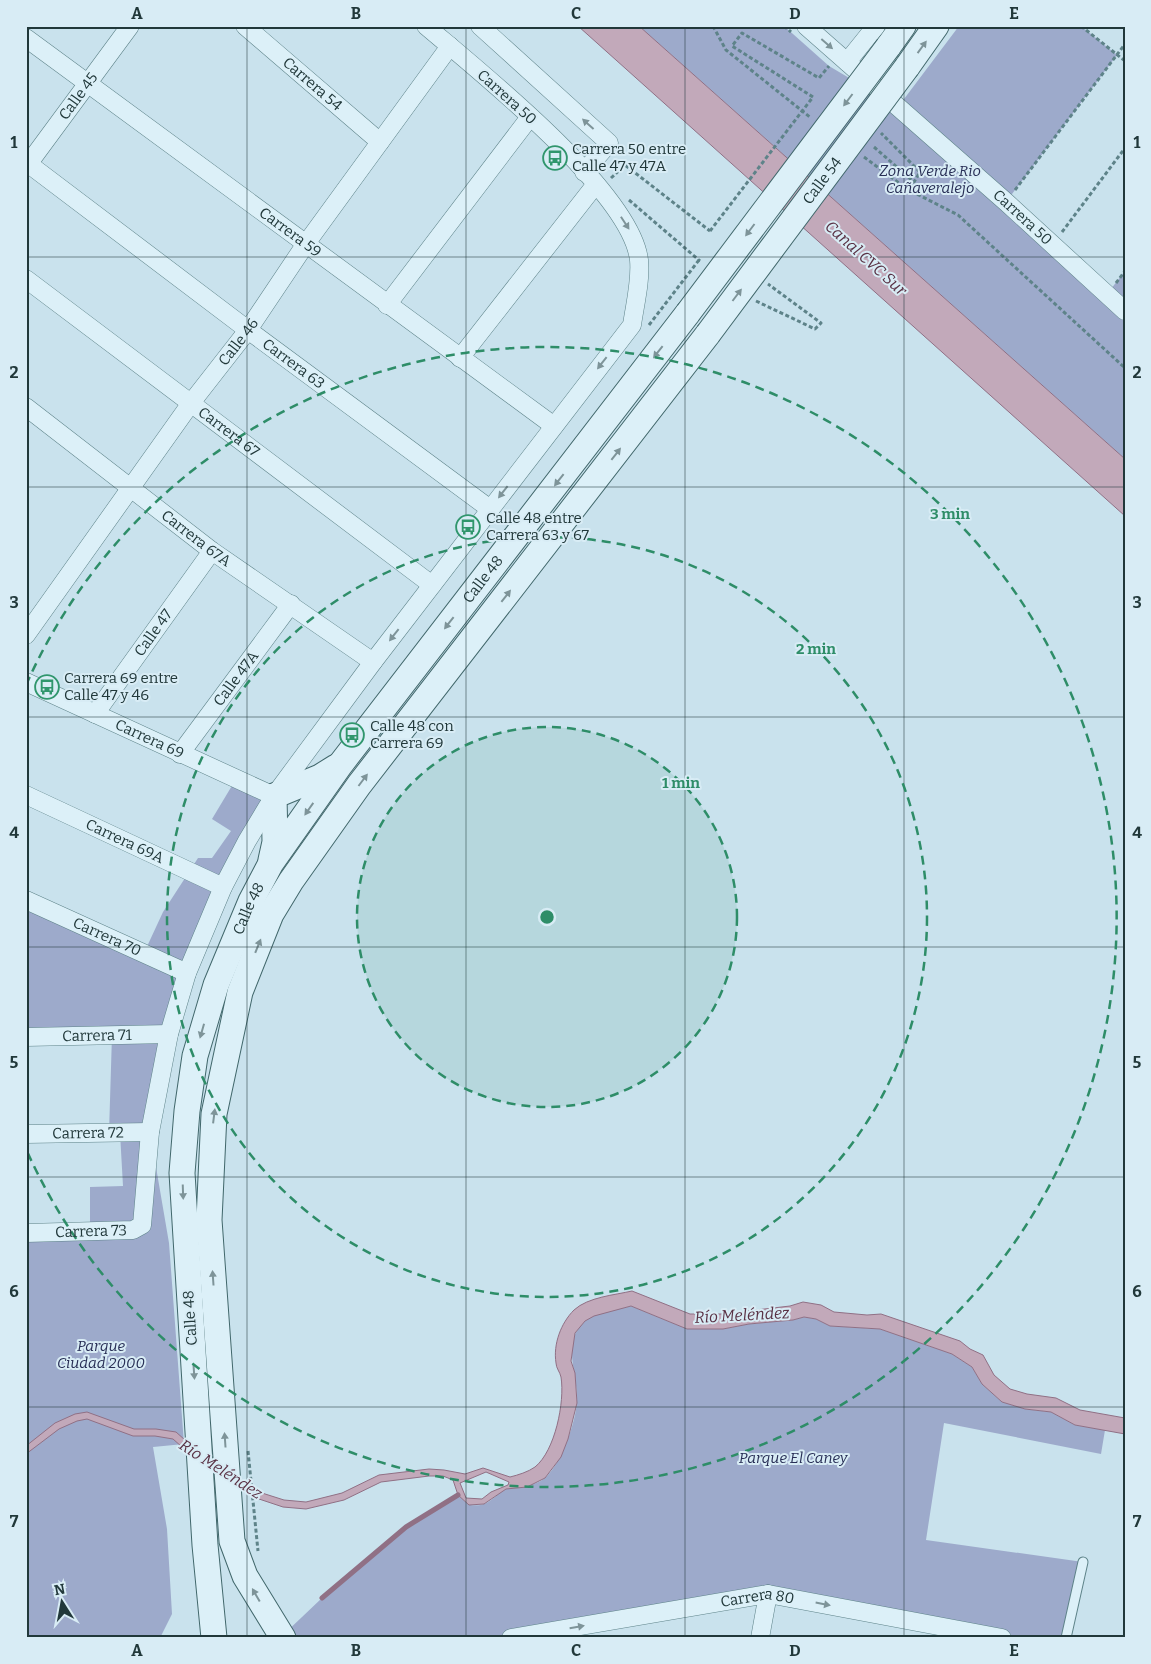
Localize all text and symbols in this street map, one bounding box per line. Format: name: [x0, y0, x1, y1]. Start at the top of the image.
text: A: [131, 4, 143, 23]
text: B: [351, 4, 361, 23]
text: C: [571, 4, 581, 23]
text: D: [789, 4, 801, 23]
text: E: [1009, 4, 1019, 23]
one-way arrow: [820, 38, 832, 50]
one-way arrow: [916, 41, 927, 54]
street label: Carrera 54: [279, 53, 346, 115]
street label: Carrera 50: [474, 66, 540, 128]
street label: Calle 45: [55, 69, 102, 123]
one-way arrow: [843, 93, 853, 107]
one-way arrow: [583, 118, 595, 130]
text: 1: [11, 133, 18, 152]
text: 1: [1134, 133, 1141, 152]
place label: Carrera 50 entre Calle 47 y 47A: [572, 140, 686, 175]
bus stop icon: Carrera 50 entre Calle 47 y 47A: [542, 145, 568, 171]
street label: Calle 54: [799, 154, 846, 208]
park label: Zona Verde Rio Cañaveralejo: [879, 162, 981, 197]
street label: Carrera 50: [989, 186, 1056, 249]
street label: Carrera 59: [256, 203, 325, 261]
one-way arrow: [620, 216, 629, 230]
water label: Canal CVC Sur: [821, 217, 912, 300]
one-way arrow: [745, 223, 756, 236]
one-way arrow: [732, 289, 743, 302]
street label: Calle 46: [215, 315, 262, 369]
street label: Carrera 63: [259, 335, 328, 393]
one-way arrow: [653, 345, 664, 358]
one-way arrow: [597, 356, 607, 370]
text: 2: [9, 363, 19, 382]
text: 2: [1132, 363, 1142, 382]
street label: Carrera 67: [195, 403, 263, 461]
one-way arrow: [610, 448, 621, 461]
one-way arrow: [554, 474, 564, 487]
one-way arrow: [498, 485, 509, 498]
text: 3 min: [930, 505, 970, 523]
street label: Carrera 67A: [158, 506, 235, 571]
place label: Calle 48 entre Carrera 63 y 67: [486, 509, 590, 544]
bus stop icon: Calle 48 entre Carrera 63 y 67: [455, 514, 481, 540]
street label: Calle 48: [459, 552, 507, 607]
one-way arrow: [500, 590, 511, 603]
text: 3: [9, 593, 19, 612]
text: 3: [1132, 593, 1142, 612]
street label: Calle 47: [130, 605, 177, 660]
one-way arrow: [444, 616, 455, 629]
one-way arrow: [388, 628, 399, 641]
text: 2 min: [796, 640, 836, 658]
street label: Calle 47A: [210, 647, 262, 710]
place label: Carrera 69 entre Calle 47 y 46: [64, 669, 178, 704]
bus stop icon: Carrera 69 entre Calle 47 y 46: [34, 674, 60, 700]
street label: Carrera 69: [112, 715, 187, 762]
place label: Calle 48 con Carrera 69: [370, 717, 454, 752]
bus stop icon: Calle 48 con Carrera 69: [339, 722, 365, 748]
one-way arrow: [358, 774, 369, 787]
text: 1 min: [662, 774, 700, 792]
one-way arrow: [304, 802, 314, 815]
street label: Carrera 69A: [83, 815, 167, 867]
text: 4: [9, 823, 19, 842]
text: 4: [1132, 823, 1142, 842]
street label: Calle 48: [229, 879, 268, 937]
centre of rings: [538, 908, 556, 926]
street label: Carrera 70: [70, 914, 144, 960]
one-way arrow: [254, 938, 262, 953]
one-way arrow: [198, 1024, 206, 1039]
street label: Carrera 71: [62, 1026, 132, 1045]
text: 5: [10, 1053, 19, 1072]
text: 5: [1133, 1053, 1142, 1072]
one-way arrow: [210, 1107, 218, 1123]
street label: Carrera 72: [52, 1123, 124, 1143]
one-way arrow: [179, 1184, 187, 1200]
street label: Carrera 73: [55, 1221, 127, 1241]
one-way arrow: [209, 1269, 217, 1285]
text: 6: [9, 1282, 19, 1301]
text: 6: [1132, 1282, 1142, 1301]
street label: Calle 48: [179, 1290, 201, 1346]
water label: Río Meléndez: [694, 1303, 790, 1327]
park label: Parque Ciudad 2000: [57, 1337, 145, 1372]
one-way arrow: [190, 1364, 198, 1380]
one-way arrow: [220, 1432, 228, 1448]
water label: Río Meléndez: [176, 1435, 266, 1503]
park label: Parque El Caney: [739, 1449, 849, 1467]
text: 7: [10, 1512, 19, 1531]
text: 7: [1133, 1512, 1142, 1531]
north arrow: [38, 1576, 88, 1626]
text: N: [53, 1580, 67, 1599]
street label: Carrera 80: [719, 1585, 796, 1611]
one-way arrow: [252, 1588, 261, 1601]
one-way arrow: [815, 1601, 831, 1609]
one-way arrow: [569, 1622, 585, 1630]
text: A: [131, 1641, 143, 1660]
text: B: [351, 1641, 361, 1660]
text: C: [571, 1641, 581, 1660]
text: D: [789, 1641, 801, 1660]
text: E: [1009, 1641, 1019, 1660]

